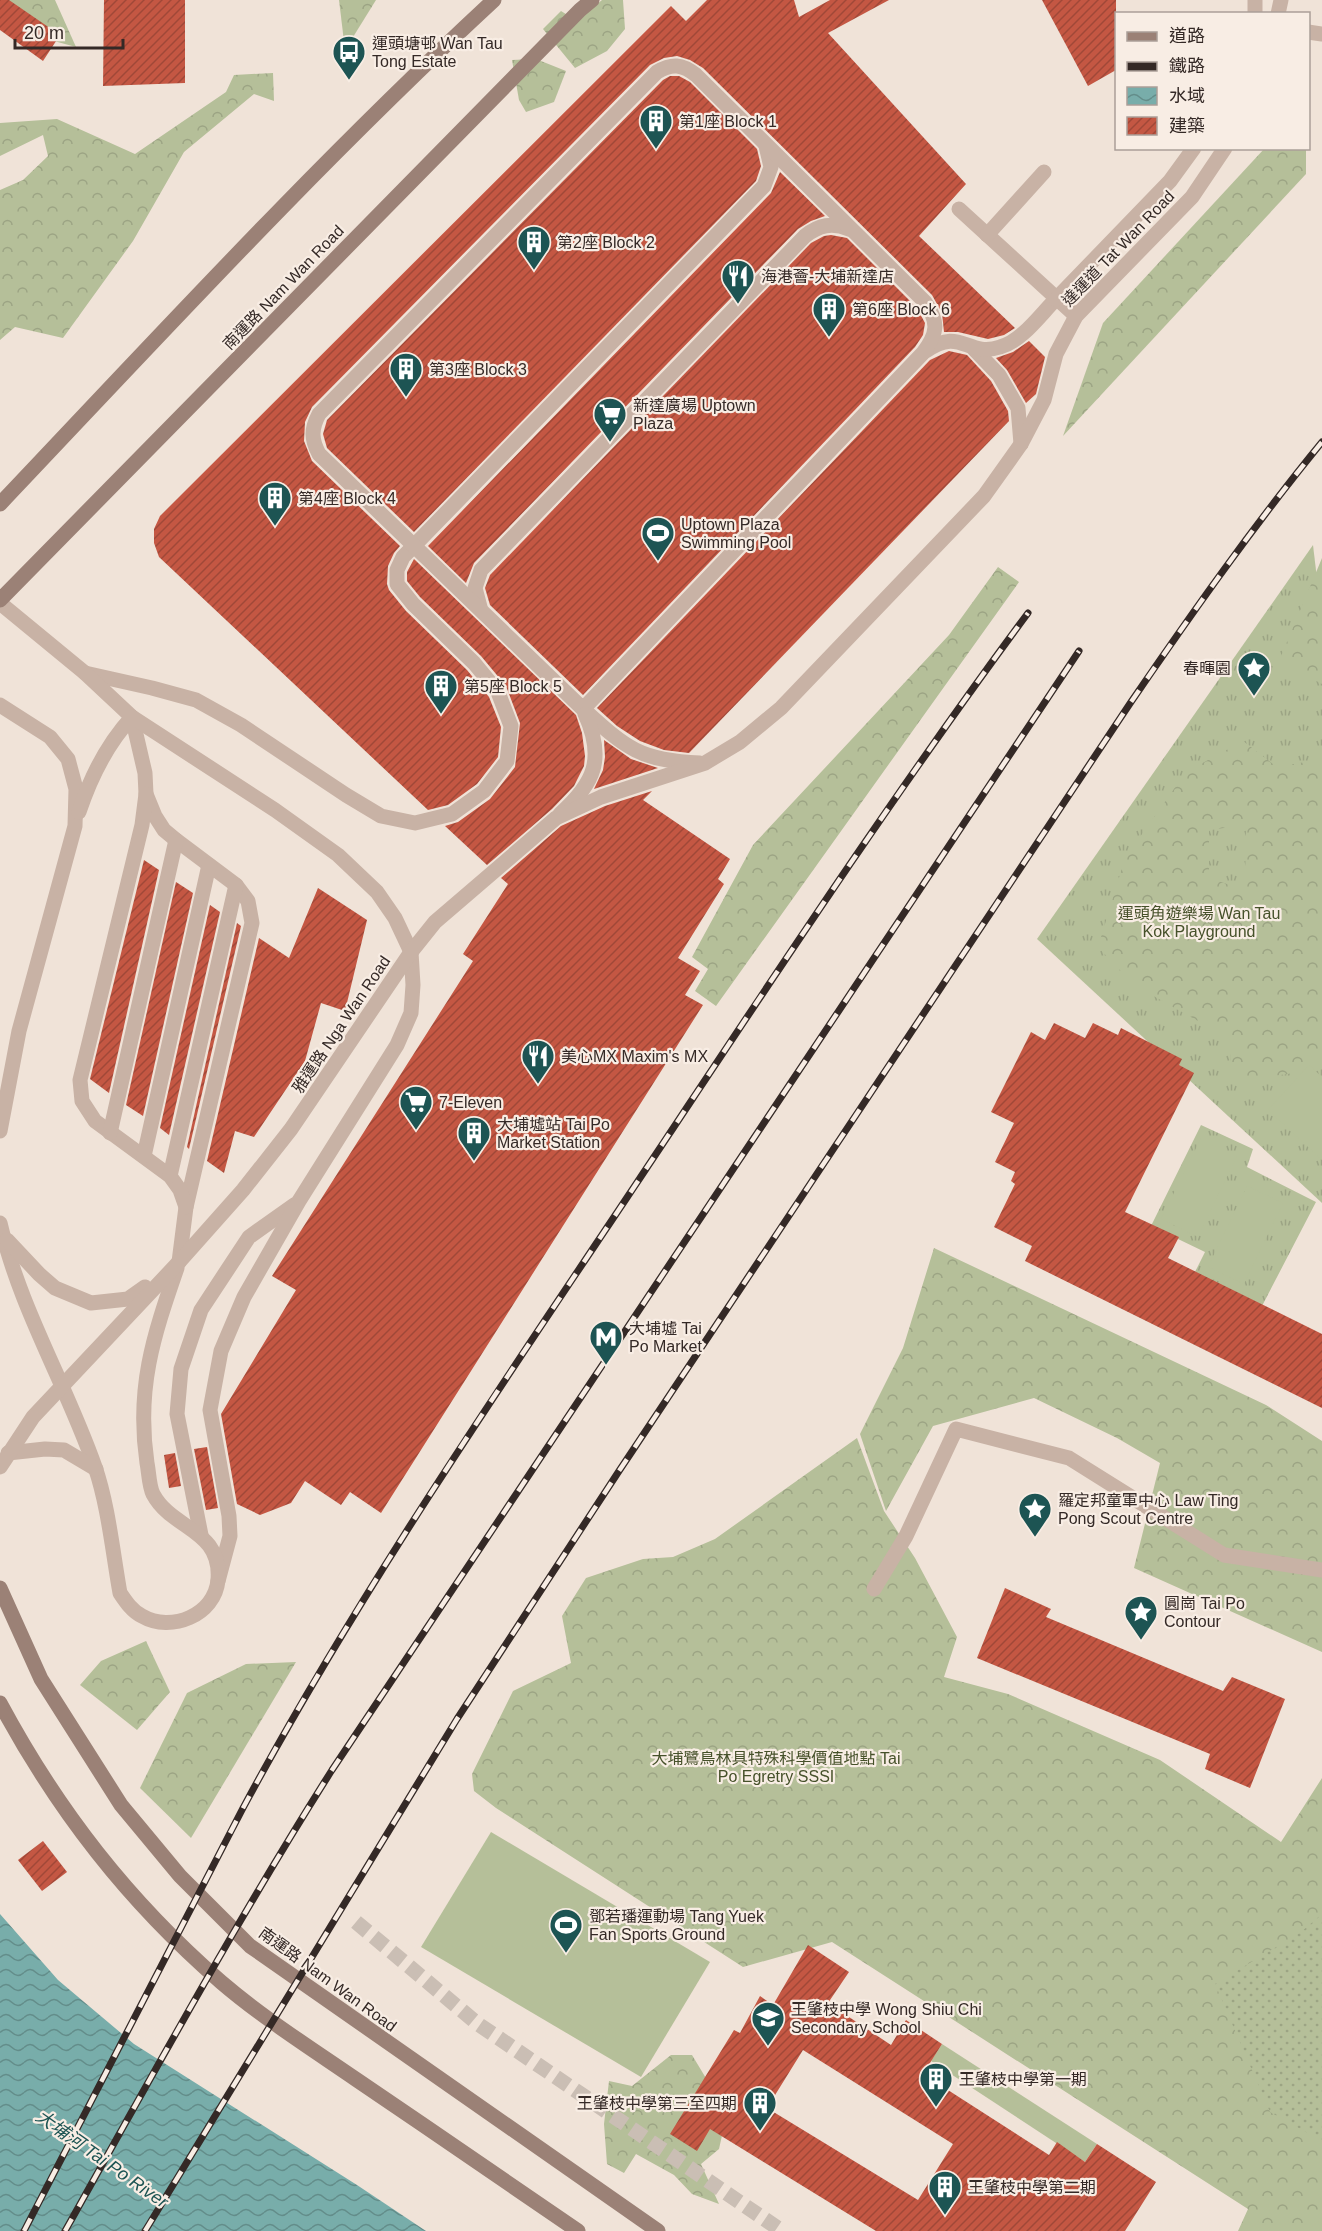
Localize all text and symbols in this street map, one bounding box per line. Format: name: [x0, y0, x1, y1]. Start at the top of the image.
scale bar: [15, 12, 123, 50]
legend: [1115, 12, 1310, 150]
text: 20 m: [24, 23, 64, 43]
text: 道路: [1169, 26, 1205, 46]
bus stop icon: 運頭塘邨 Wan Tau Tong Estate: [331, 34, 367, 81]
place label: 運頭塘邨 Wan Tau Tong Estate: [372, 35, 503, 70]
text: 鐵路: [1169, 56, 1205, 76]
text: 水域: [1169, 86, 1205, 106]
building icon: 第1座 Block 1: [638, 103, 674, 150]
place label: 第1座 Block 1: [679, 113, 777, 130]
text: 建築: [1169, 116, 1205, 136]
street label: 達運道 Tat Wan Road: [1059, 187, 1178, 309]
street label: 南運路 Nam Wan Road: [220, 222, 347, 353]
building icon: 第2座 Block 2: [516, 224, 552, 271]
place label: 第2座 Block 2: [557, 234, 655, 251]
restaurant icon: 海港薈-大埔新達店: [720, 258, 756, 305]
place label: 海港薈-大埔新達店: [761, 268, 894, 285]
building icon: 第6座 Block 6: [811, 291, 847, 338]
place label: 第6座 Block 6: [852, 301, 950, 318]
building icon: 第3座 Block 3: [388, 351, 424, 398]
place label: 第3座 Block 3: [429, 361, 527, 378]
supermarket icon: 新達廣場 Uptown Plaza: [592, 396, 628, 443]
place label: 新達廣場 Uptown Plaza: [633, 397, 756, 432]
building icon: 第4座 Block 4: [257, 480, 293, 527]
place label: 第4座 Block 4: [298, 490, 396, 507]
sports icon: Uptown Plaza Swimming Pool: [640, 515, 676, 562]
place label: Uptown Plaza Swimming Pool: [681, 516, 791, 551]
place icon: 春暉園: [1236, 650, 1272, 697]
place label: 春暉園: [1183, 660, 1231, 677]
building icon: 第5座 Block 5: [423, 668, 459, 715]
place label: 第5座 Block 5: [464, 678, 562, 695]
park label: 運頭角遊樂場 Wan Tau Kok Playground: [1118, 905, 1280, 940]
street label: 雅運路 Nga Wan Road: [289, 953, 394, 1096]
restaurant icon: 美心MX Maxim's MX: [520, 1038, 556, 1085]
place label: 美心MX Maxim's MX: [561, 1048, 708, 1065]
supermarket icon: 7-Eleven: [398, 1084, 434, 1131]
place label: 7-Eleven: [439, 1094, 502, 1111]
building icon: 大埔墟站 Tai Po Market Station: [456, 1115, 492, 1162]
place label: 大埔墟站 Tai Po Market Station: [497, 1116, 610, 1151]
metro station icon: 大埔墟 Tai Po Market: [588, 1319, 624, 1366]
place label: 大埔墟 Tai Po Market: [629, 1320, 702, 1355]
place icon: 羅定邦童軍中心 Law Ting Pong Scout Centre: [1017, 1491, 1053, 1538]
place label: 羅定邦童軍中心 Law Ting Pong Scout Centre: [1058, 1492, 1239, 1527]
place icon: 圓崗 Tai Po Contour: [1123, 1594, 1159, 1641]
place label: 圓崗 Tai Po Contour: [1164, 1595, 1245, 1630]
park label: 大埔鷺鳥林具特殊科學價值地點 Tai Po Egretry SSSI: [652, 1750, 900, 1785]
sports icon: 鄧若璠運動場 Tang Yuek Fan Sports Ground: [548, 1907, 584, 1954]
place label: 鄧若璠運動場 Tang Yuek Fan Sports Ground: [589, 1908, 765, 1943]
street label: 南運路 Nam Wan Road: [256, 1924, 400, 2035]
school or university icon: 王肇枝中學 Wong Shiu Chi Secondary School: [750, 2000, 786, 2047]
place label: 王肇枝中學 Wong Shiu Chi Secondary School: [791, 2001, 982, 2036]
building icon: 王肇枝中學第一期: [918, 2061, 954, 2108]
place label: 王肇枝中學第一期: [959, 2071, 1087, 2088]
building icon: 王肇枝中學第三至四期: [742, 2085, 778, 2132]
place label: 王肇枝中學第三至四期: [577, 2095, 737, 2112]
water label: 大埔河 Tai Po River: [32, 2106, 173, 2213]
building icon: 王肇枝中學第二期: [927, 2169, 963, 2216]
place label: 王肇枝中學第二期: [968, 2179, 1096, 2196]

